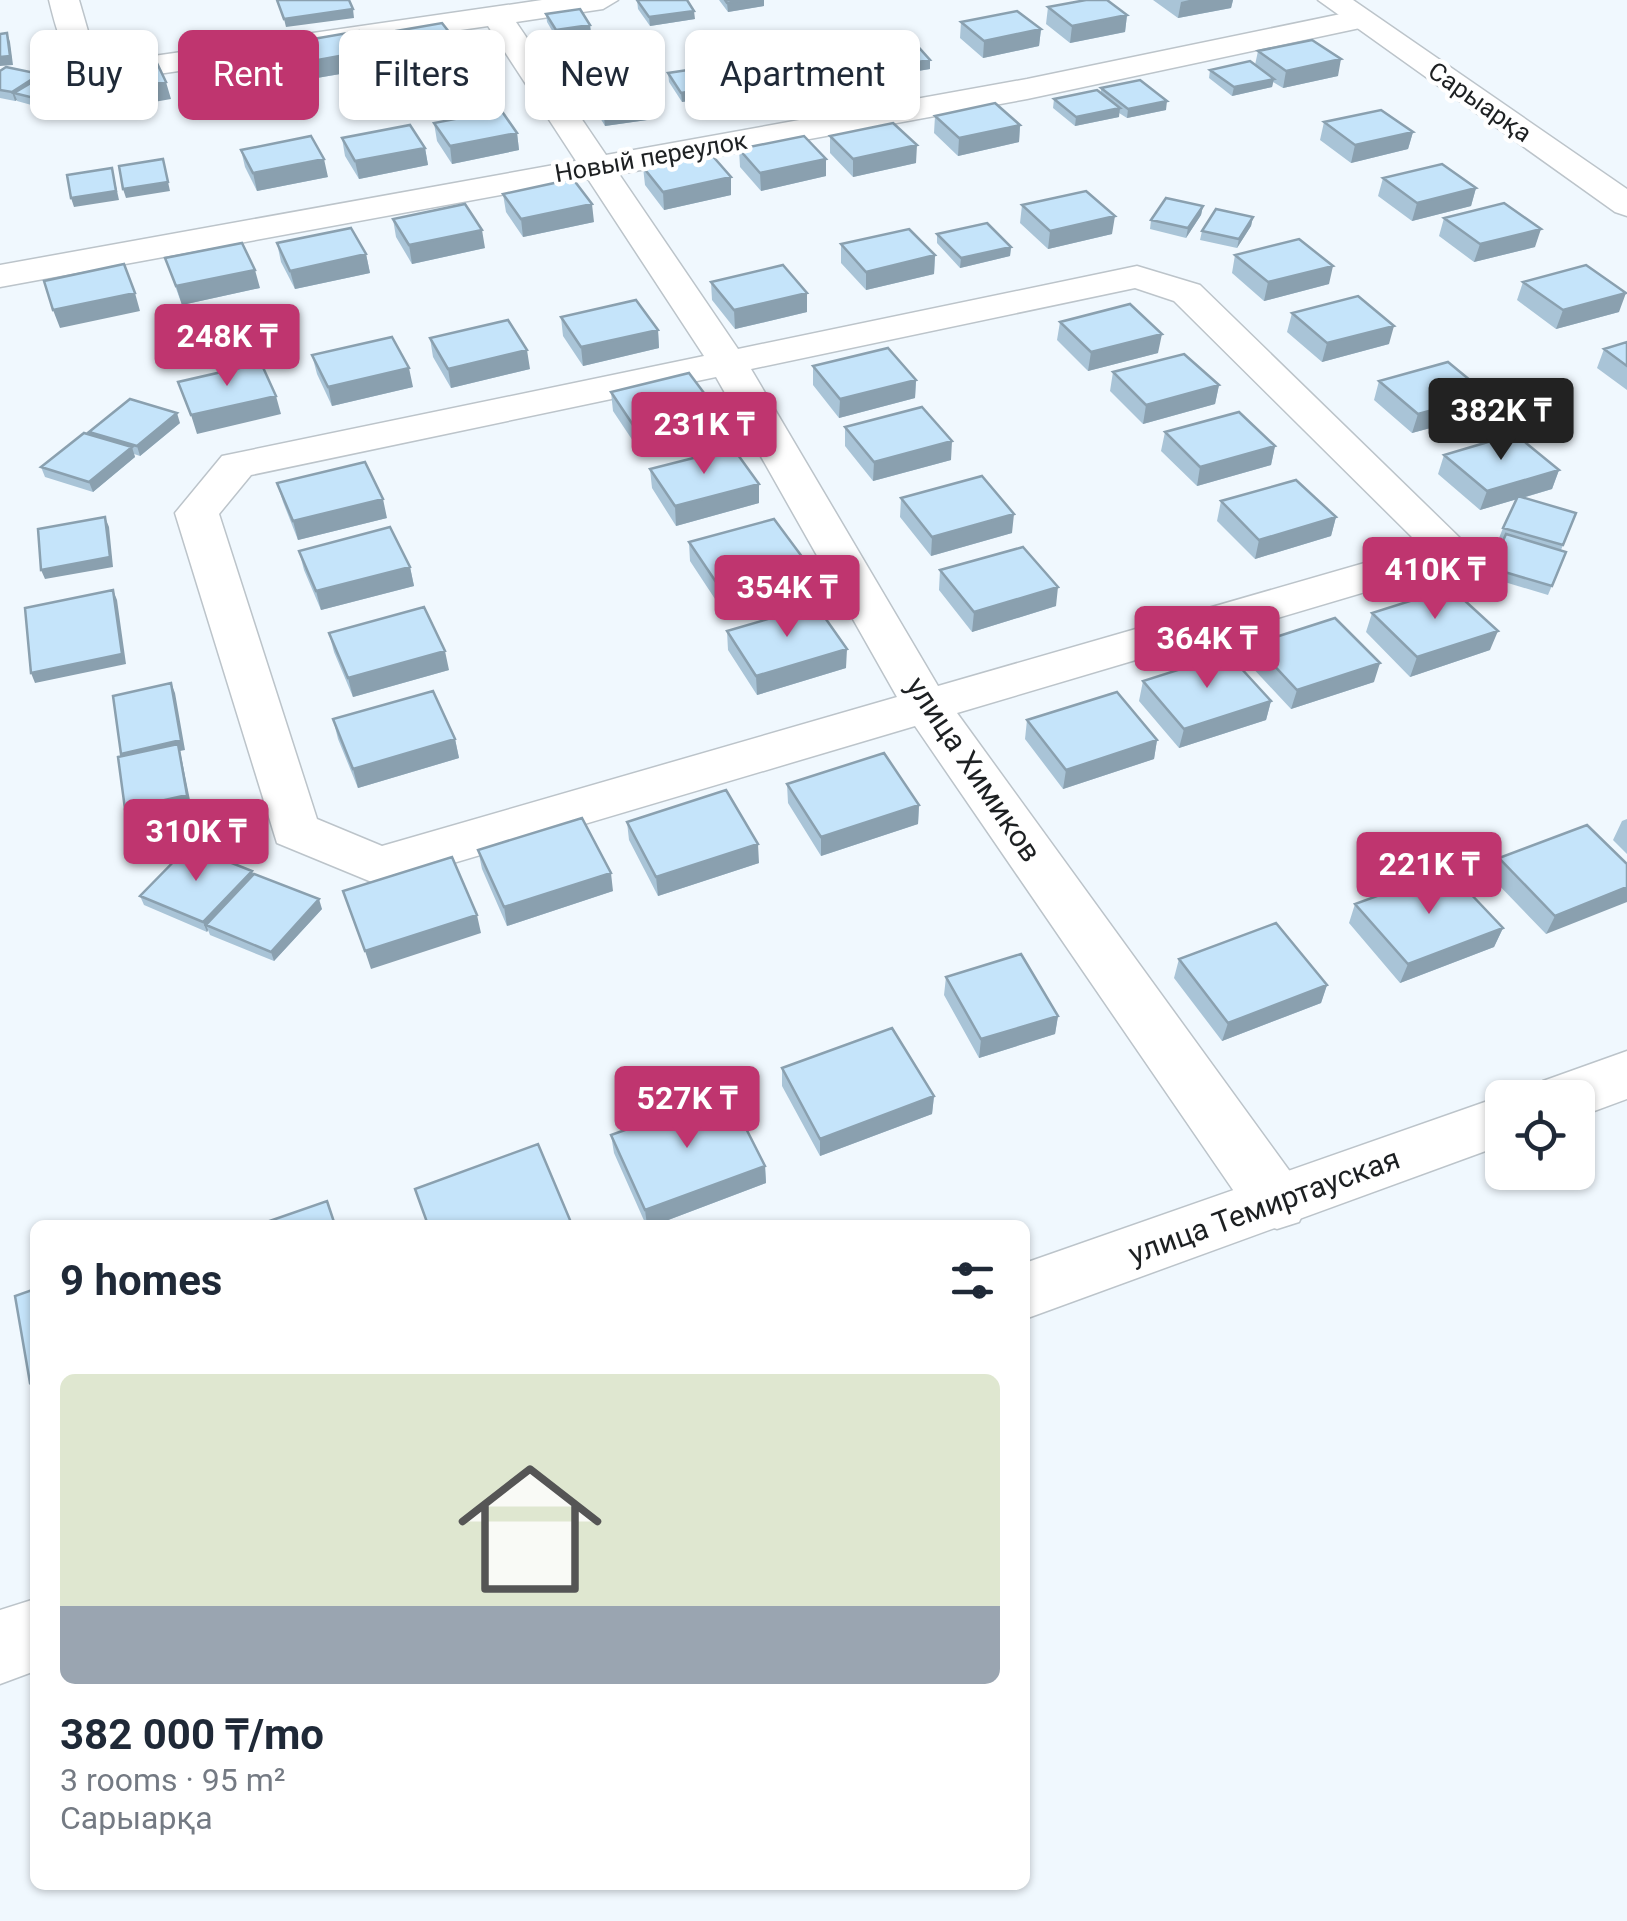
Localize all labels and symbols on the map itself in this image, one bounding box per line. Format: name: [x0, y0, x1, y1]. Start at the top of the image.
street label: Сарыарқа: [1423, 56, 1537, 148]
street label: Новый переулок: [553, 126, 750, 188]
pin: 248K ₸: [146, 304, 308, 389]
pin: 382K ₸: [1420, 378, 1582, 463]
pin: 231K ₸: [623, 392, 785, 477]
pin: 410K ₸: [1354, 537, 1516, 622]
pin: 354K ₸: [706, 555, 868, 640]
pin: 364K ₸: [1126, 606, 1288, 691]
street label: улица Химиков: [899, 670, 1049, 868]
pin: 310K ₸: [115, 799, 277, 884]
pin: 221K ₸: [1348, 832, 1510, 917]
pin: 527K ₸: [606, 1066, 768, 1151]
street label: улица Темиртауская: [1124, 1141, 1404, 1271]

